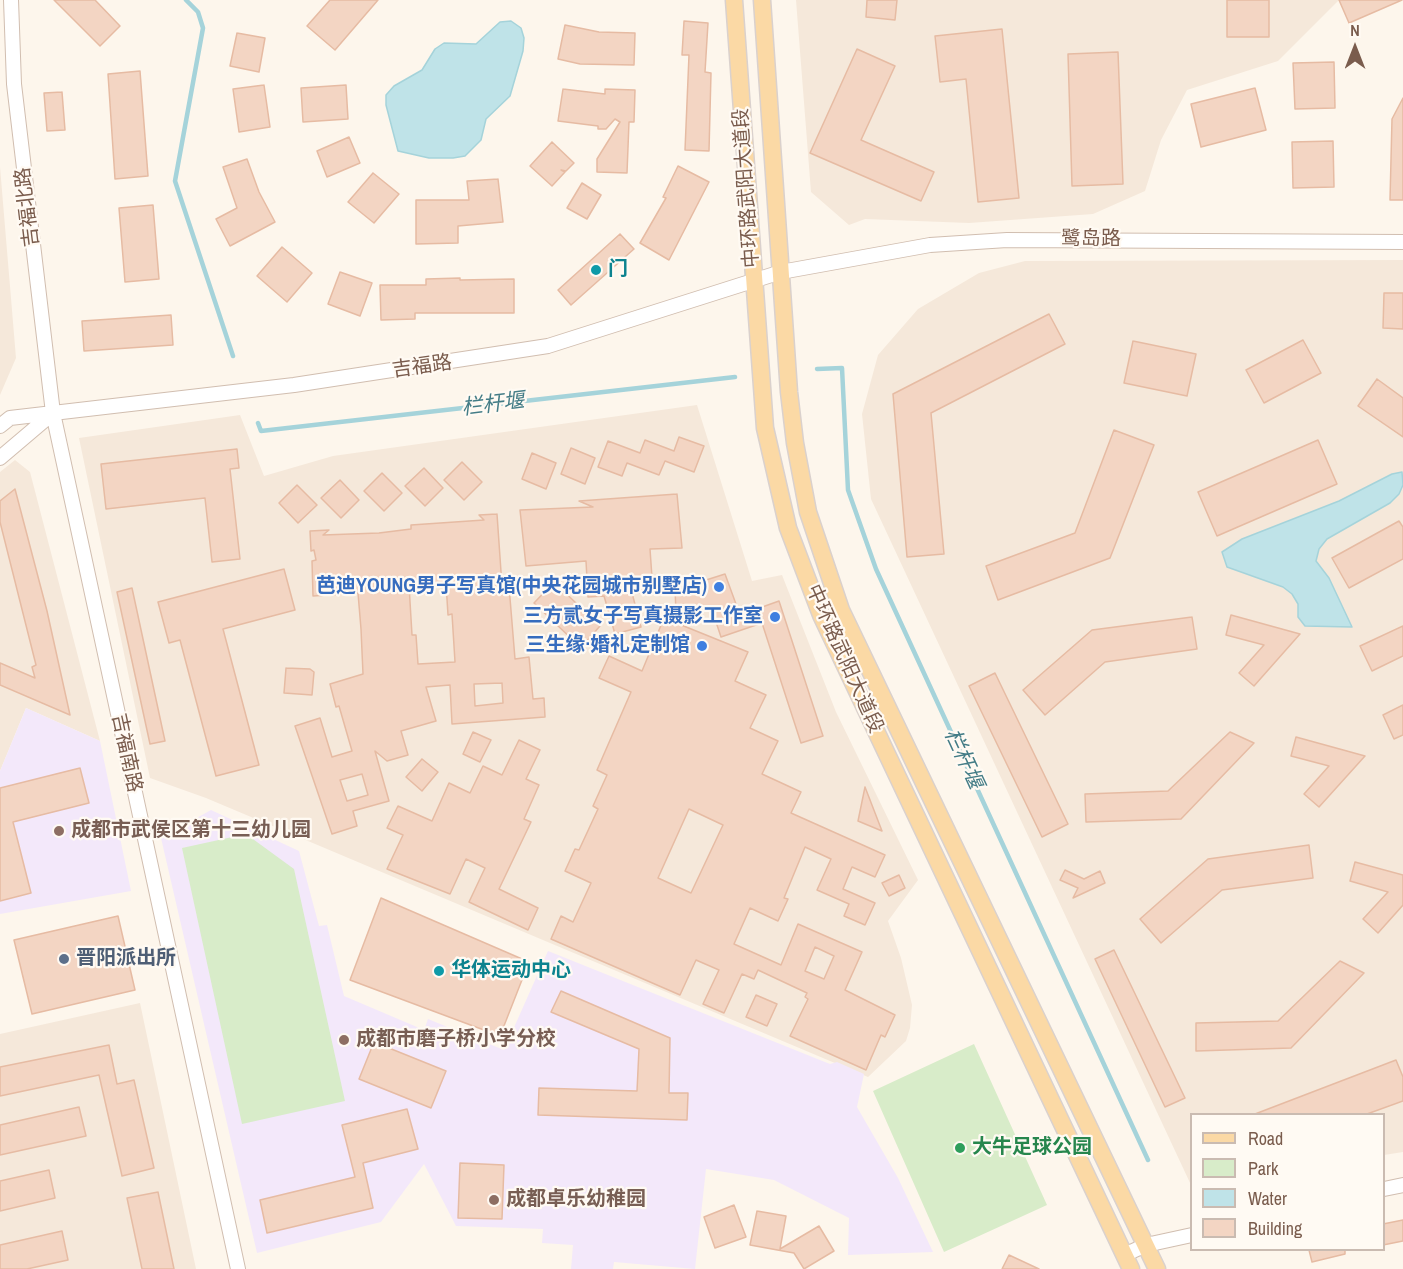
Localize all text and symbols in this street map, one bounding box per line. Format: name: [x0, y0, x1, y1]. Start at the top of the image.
north arrow: [1325, 18, 1385, 78]
text: N: [1350, 19, 1360, 41]
street label: 中环路武阳大道段: [729, 107, 765, 269]
street label: 吉福北路: [11, 166, 45, 248]
street label: 鹭岛路: [1061, 228, 1121, 252]
place label: 门: [608, 258, 628, 282]
marker: 门: [589, 263, 603, 277]
street label: 吉福路: [391, 351, 453, 383]
water label: 栏杆堰: [460, 389, 526, 421]
place label: 芭迪YOUNG男子写真馆(中央花园城市别墅店): [316, 575, 707, 599]
marker: 芭迪YOUNG男子写真馆(中央花园城市别墅店): [712, 580, 726, 594]
street label: 中环路武阳大道段: [800, 581, 888, 737]
place label: 三方贰女子写真摄影工作室: [523, 605, 763, 629]
marker: 三方贰女子写真摄影工作室: [768, 610, 782, 624]
place label: 三生缘·婚礼定制馆: [525, 634, 690, 658]
marker: 三生缘·婚礼定制馆: [695, 639, 709, 653]
street label: 吉福南路: [106, 711, 146, 795]
water label: 栏杆堰: [938, 725, 988, 793]
place label: 成都市武侯区第十三幼儿园: [71, 819, 311, 843]
marker: 成都市武侯区第十三幼儿园: [52, 824, 66, 838]
place label: 晋阳派出所: [76, 947, 176, 971]
marker: 晋阳派出所: [57, 952, 71, 966]
place label: 华体运动中心: [451, 959, 571, 983]
marker: 华体运动中心: [432, 964, 446, 978]
place label: 成都市磨子桥小学分校: [356, 1028, 556, 1052]
marker: 成都市磨子桥小学分校: [337, 1033, 351, 1047]
legend: [1190, 1113, 1385, 1251]
text: Road: [1248, 1126, 1283, 1151]
place label: 大牛足球公园: [972, 1136, 1092, 1160]
marker: 大牛足球公园: [953, 1141, 967, 1155]
text: Park: [1248, 1156, 1278, 1181]
text: Water: [1248, 1186, 1287, 1211]
place label: 成都卓乐幼稚园: [506, 1188, 646, 1212]
marker: 成都卓乐幼稚园: [487, 1193, 501, 1207]
text: Building: [1248, 1216, 1302, 1241]

